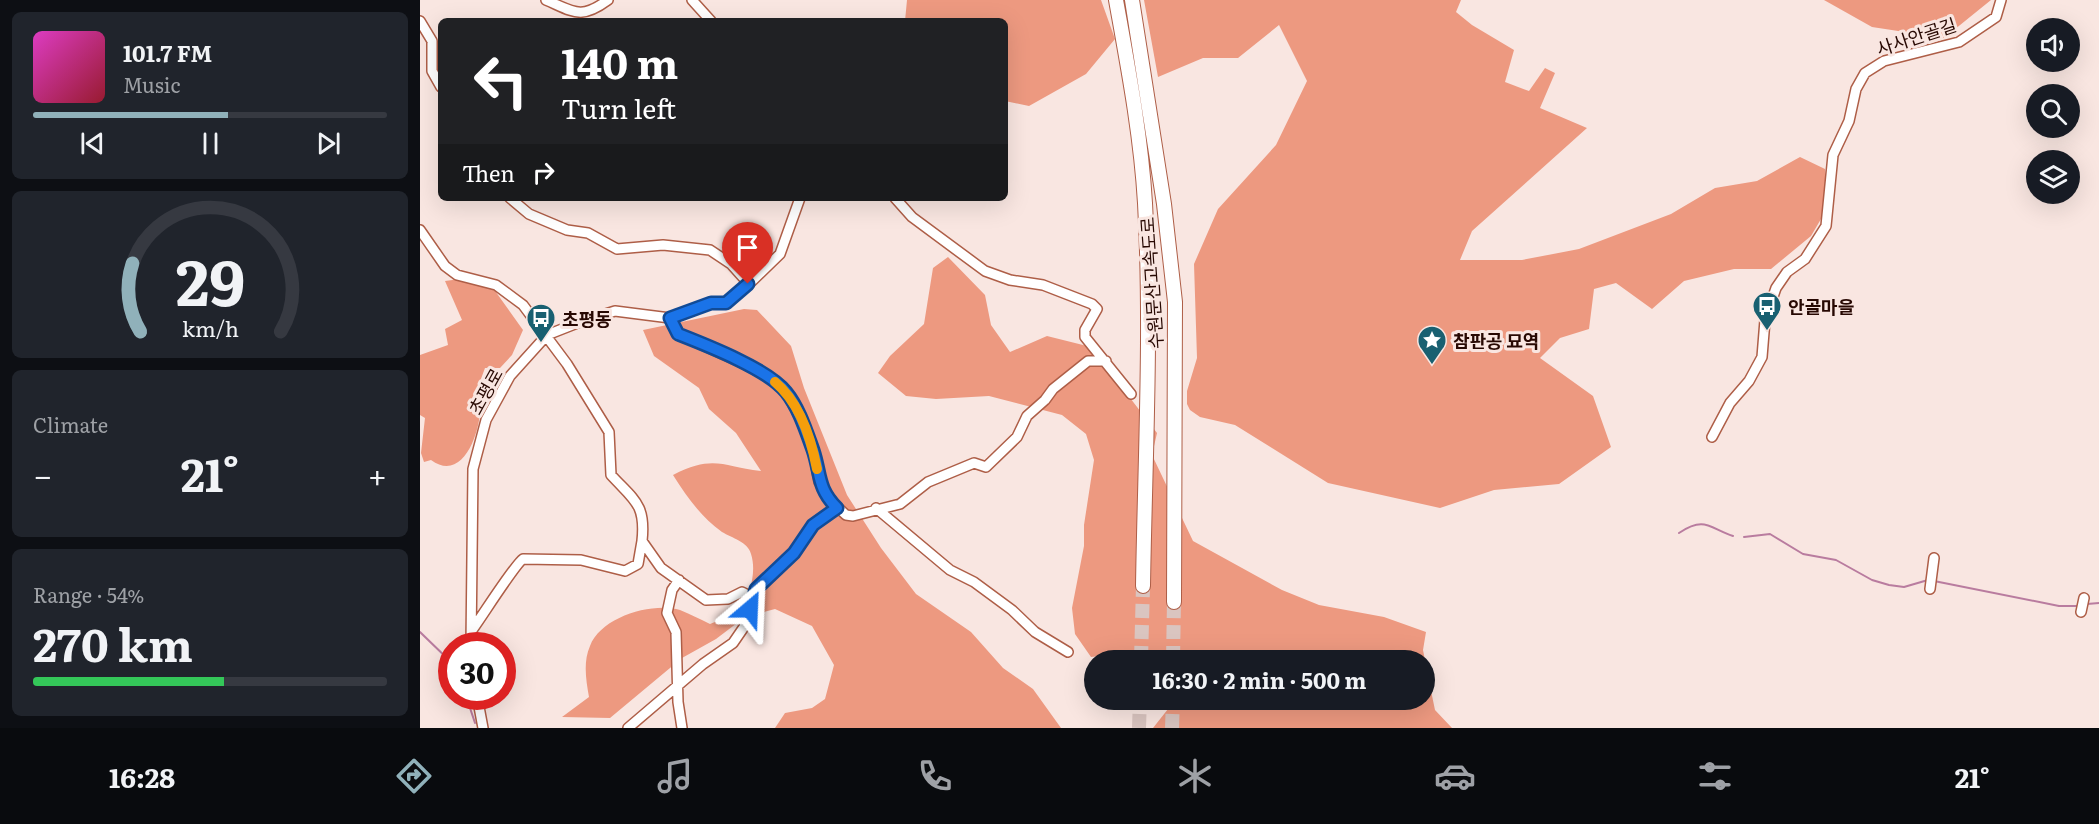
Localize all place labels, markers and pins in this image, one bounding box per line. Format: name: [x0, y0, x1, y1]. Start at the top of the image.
pin: [722, 222, 773, 284]
bus stop icon: 안골마을: [1751, 290, 1783, 332]
place label: 안골마을: [1788, 293, 1854, 320]
bus stop icon: 초평동: [525, 302, 557, 344]
place label: 초평동: [562, 305, 612, 332]
place icon: 참판공 묘역: [1416, 324, 1448, 366]
place label: 참판공 묘역: [1453, 327, 1539, 354]

